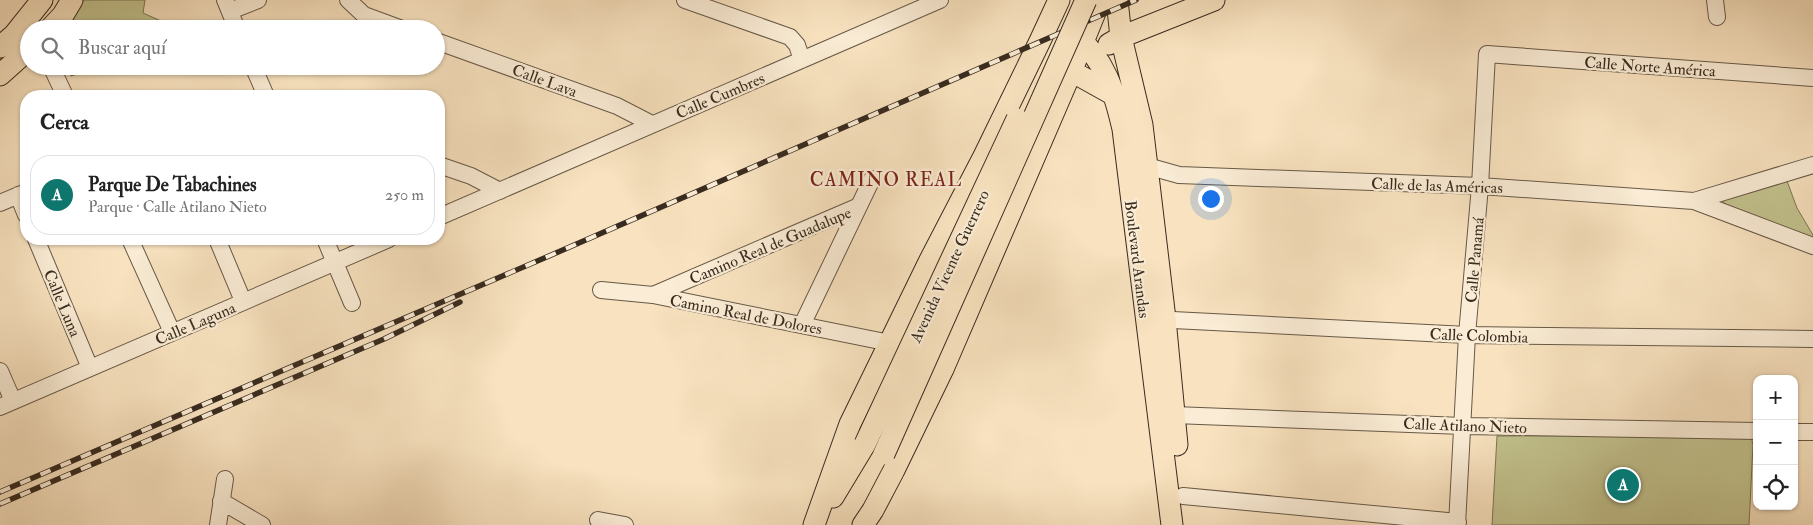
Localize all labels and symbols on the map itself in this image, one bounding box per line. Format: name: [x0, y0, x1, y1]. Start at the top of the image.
street label: Calle Norte América: [1584, 52, 1717, 82]
street label: Calle Lava: [509, 60, 580, 102]
street label: Calle Cumbres: [673, 68, 768, 124]
district label: CAMINO REAL: [810, 168, 962, 192]
street label: Calle de las Américas: [1371, 174, 1503, 198]
your location: [1198, 186, 1224, 212]
street label: Avenida Vicente Guerrero: [905, 187, 994, 347]
street label: Boulevard Arandas: [1120, 199, 1154, 319]
street label: Camino Real de Guadalupe: [686, 203, 855, 290]
street label: Calle Panamá: [1461, 216, 1489, 304]
street label: Calle Luna: [39, 267, 85, 340]
street label: Camino Real de Dolores: [668, 290, 824, 340]
street label: Calle Laguna: [152, 298, 239, 350]
street label: Calle Colombia: [1429, 324, 1529, 348]
street label: Calle Atilano Nieto: [1403, 414, 1528, 438]
pin: A: [1607, 466, 1639, 504]

